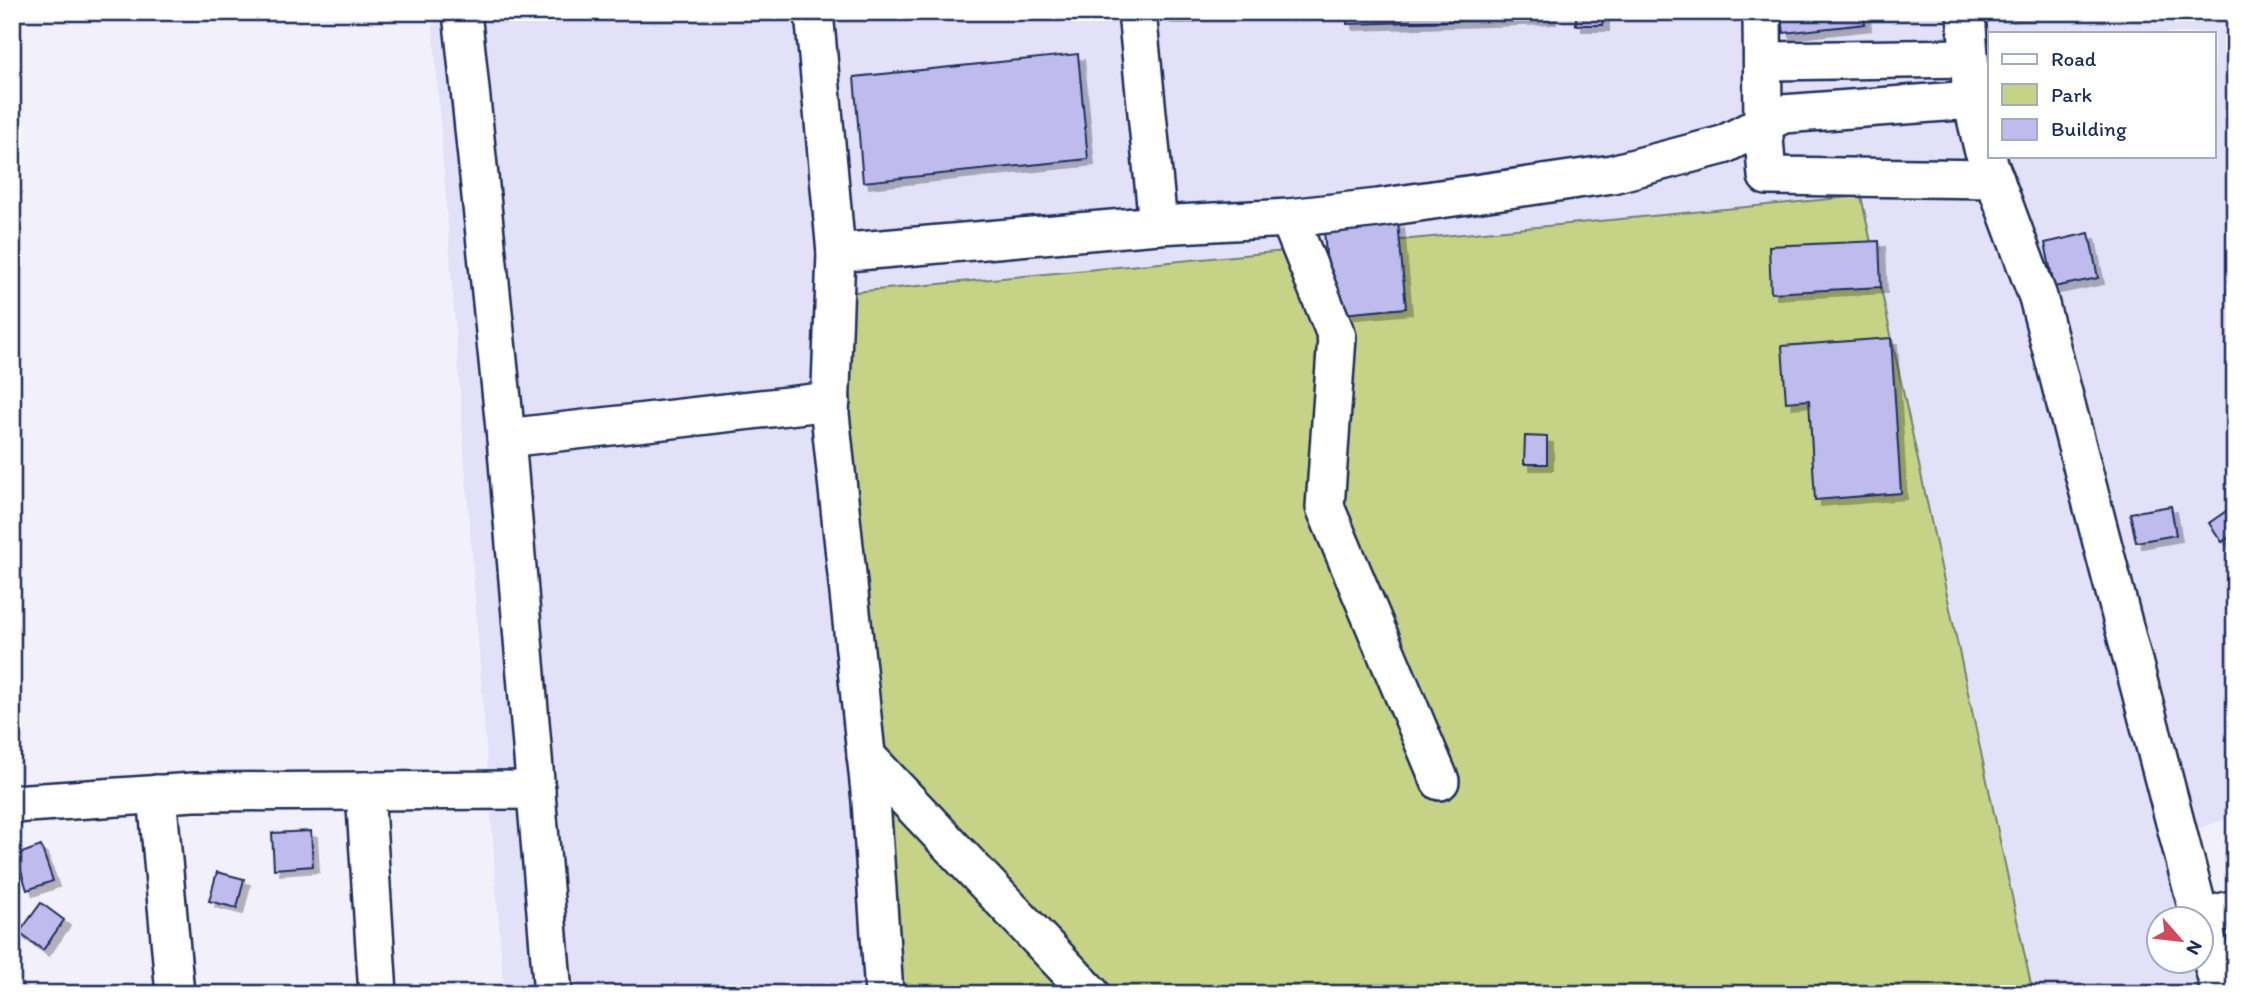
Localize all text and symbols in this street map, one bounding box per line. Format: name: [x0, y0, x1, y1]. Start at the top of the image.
legend: [1988, 32, 2216, 158]
text: Road: [2051, 46, 2097, 71]
text: Park: [2051, 82, 2093, 107]
text: Building: [2051, 116, 2127, 141]
north arrow: [2146, 904, 2216, 974]
text: N: [2181, 937, 2208, 959]

